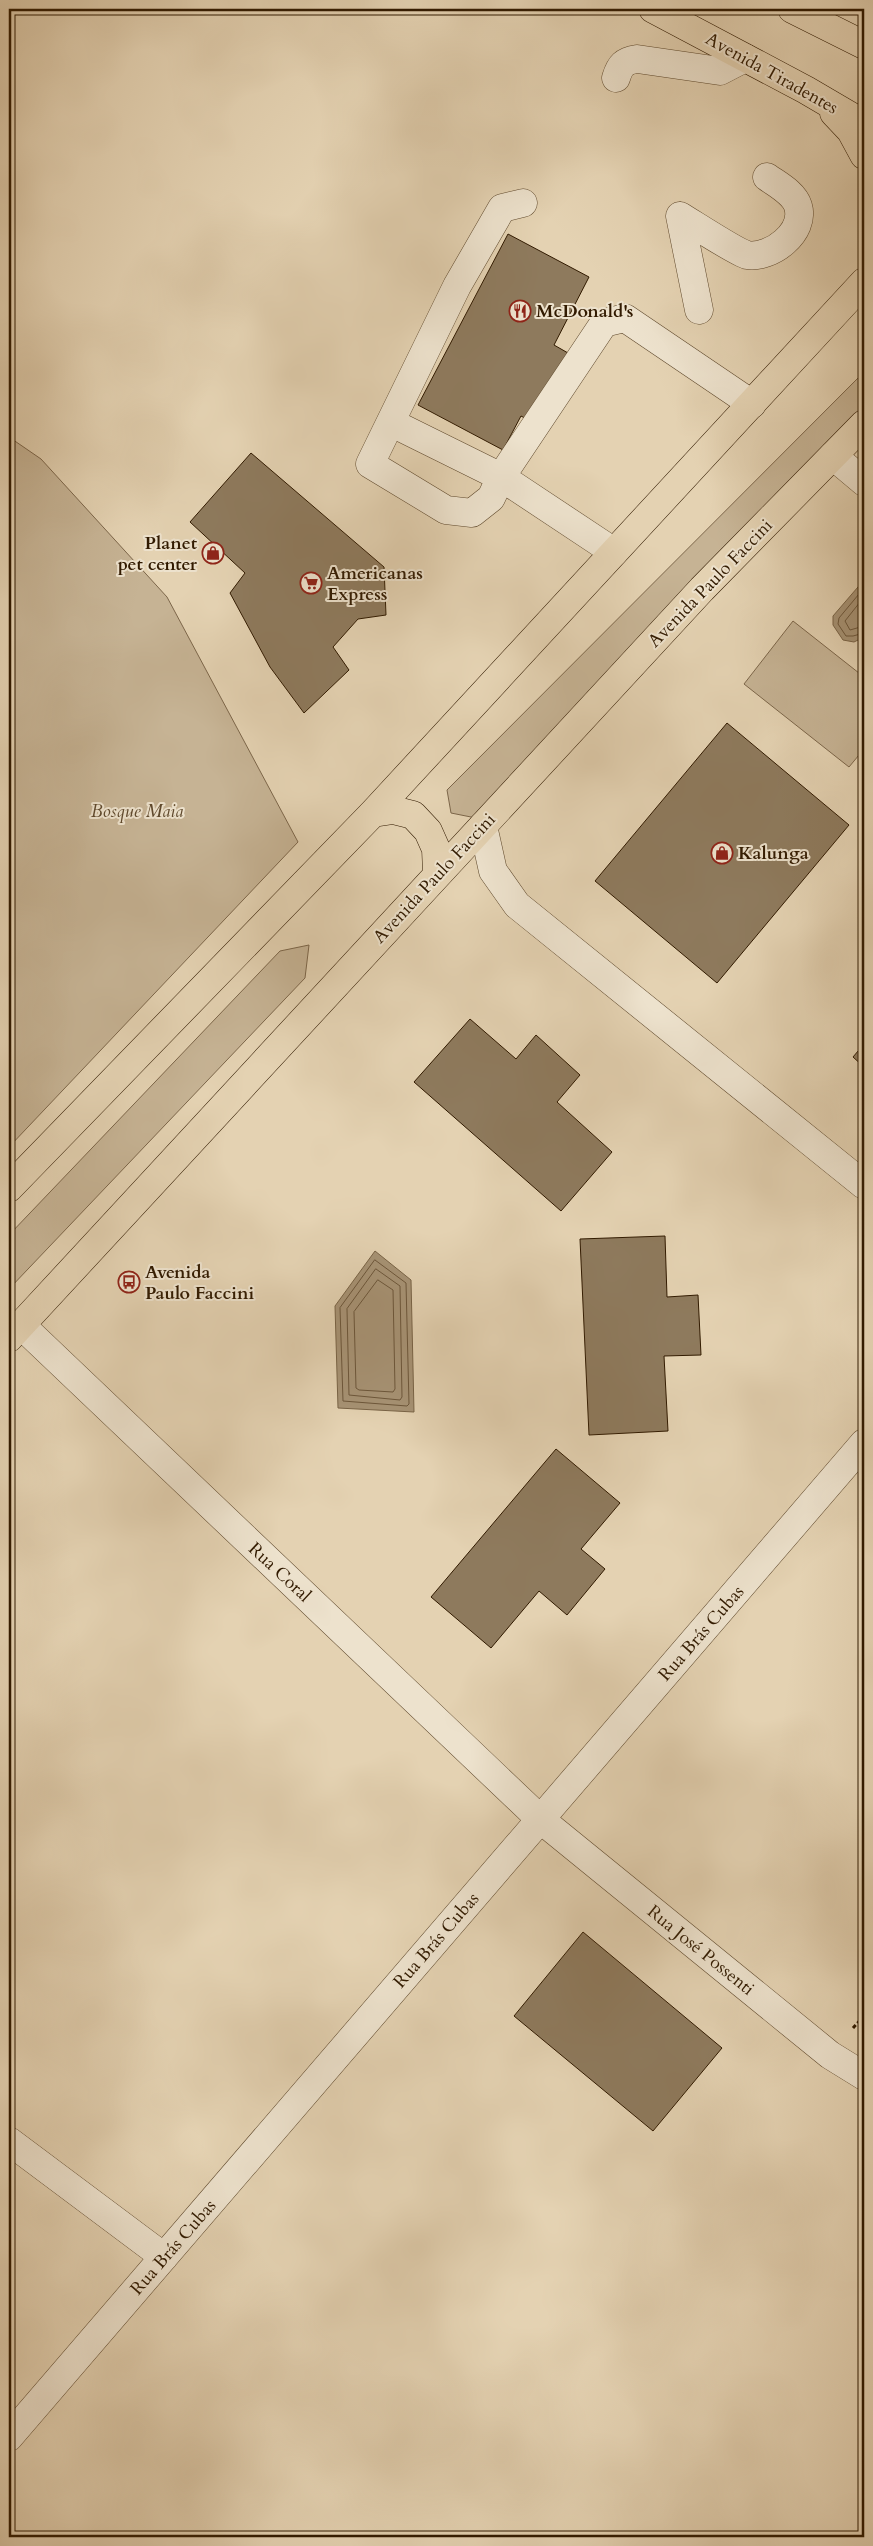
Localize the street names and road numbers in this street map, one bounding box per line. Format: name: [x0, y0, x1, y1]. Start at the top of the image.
street label: Avenida Tiradentes: [701, 27, 843, 120]
street label: Avenida Paulo Faccini: [642, 514, 778, 653]
street label: Avenida Paulo Faccini: [367, 808, 501, 949]
street label: Rua Coral: [243, 1537, 317, 1608]
street label: Rua Brás Cubas: [653, 1580, 750, 1687]
street label: Rua Brás Cubas: [388, 1887, 485, 1994]
street label: Rua José Possenti: [642, 1899, 760, 2001]
street label: Rua Brás Cubas: [125, 2194, 222, 2301]

